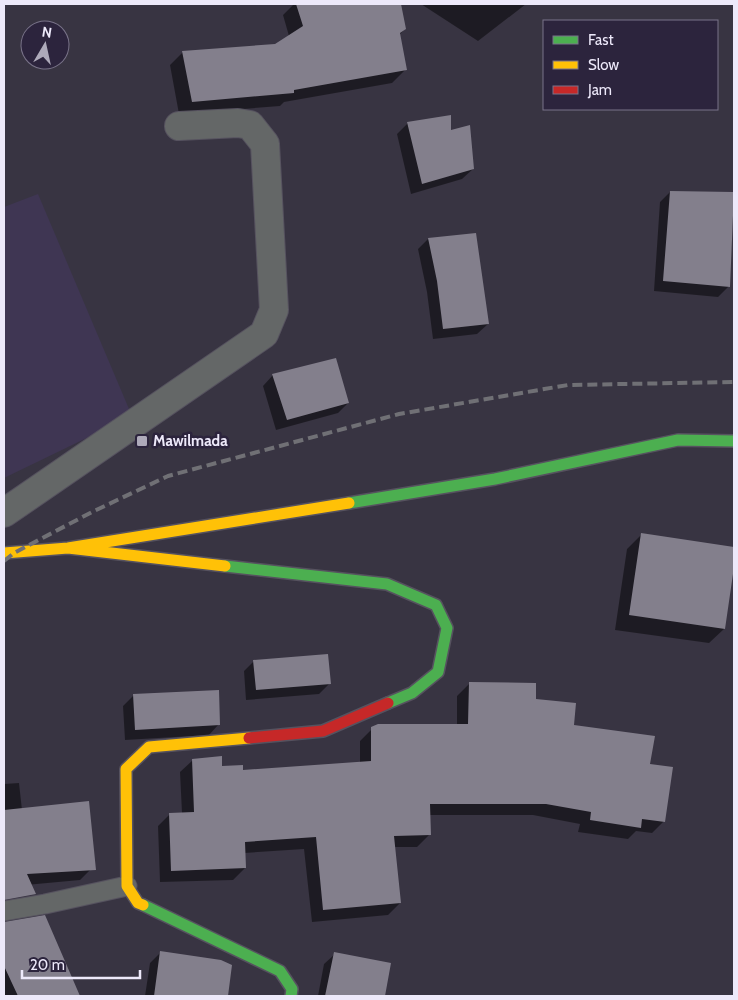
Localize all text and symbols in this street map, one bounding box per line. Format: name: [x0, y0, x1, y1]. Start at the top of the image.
north arrow: [20, 20, 70, 70]
legend: [543, 20, 718, 110]
text: N: [41, 22, 53, 42]
text: Fast: [588, 31, 613, 49]
text: Slow: [588, 56, 619, 74]
text: Jam: [587, 81, 612, 99]
place label: Mawilmada: [153, 432, 228, 450]
marker: Mawilmada: [135, 434, 149, 448]
scale bar: [22, 948, 140, 980]
text: 20 m: [30, 956, 65, 974]

